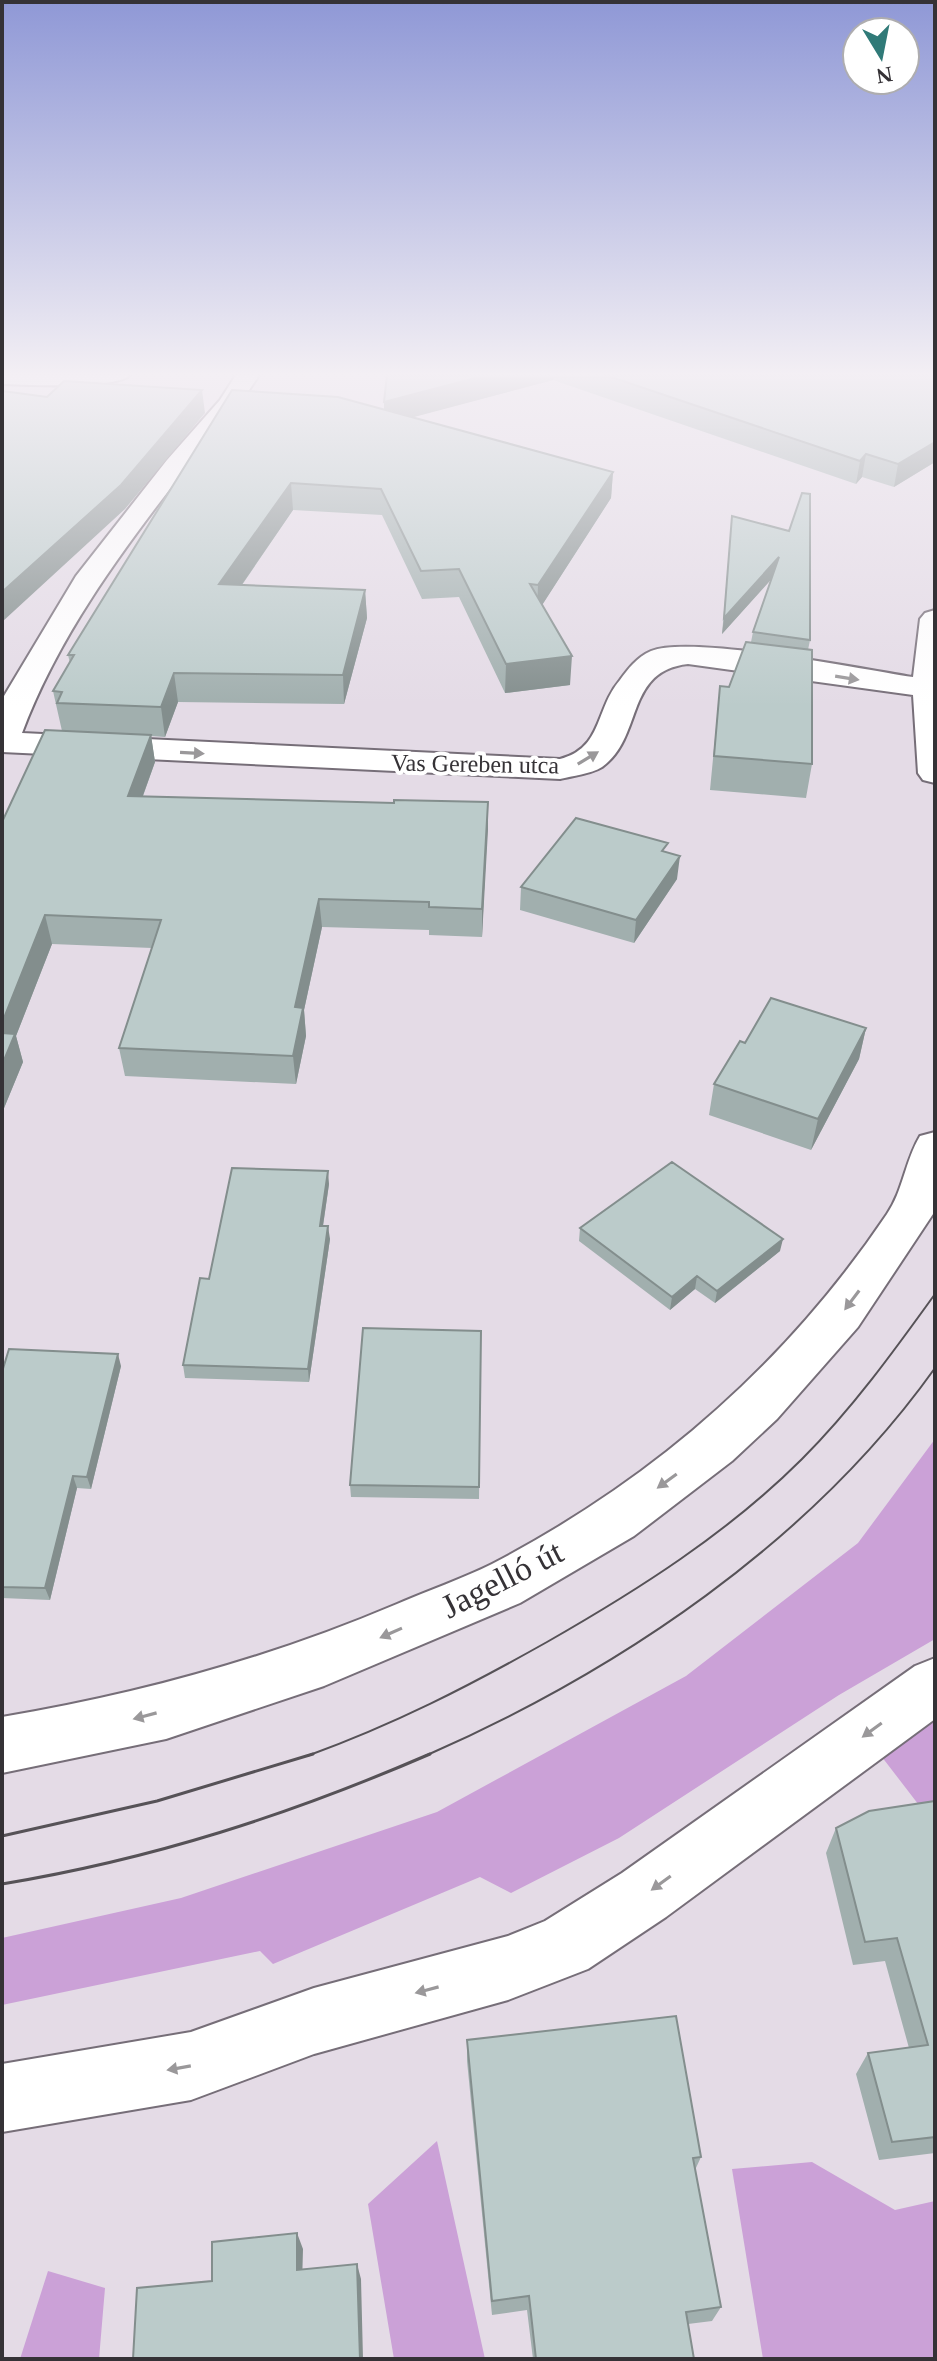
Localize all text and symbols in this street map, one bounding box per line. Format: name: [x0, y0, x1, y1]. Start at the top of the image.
north arrow: [841, 16, 921, 96]
text: N: [874, 62, 894, 89]
one-way arrow: [834, 672, 859, 685]
one-way arrow: [180, 747, 205, 760]
street label: Vas Gereben utca: [391, 750, 560, 778]
one-way arrow: [577, 751, 600, 766]
one-way arrow: [844, 1290, 860, 1310]
one-way arrow: [656, 1473, 677, 1489]
street label: Jagelló út: [435, 1532, 569, 1625]
one-way arrow: [379, 1627, 403, 1640]
one-way arrow: [132, 1710, 157, 1722]
one-way arrow: [862, 1722, 882, 1738]
one-way arrow: [651, 1875, 672, 1890]
one-way arrow: [415, 1985, 440, 1997]
one-way arrow: [167, 2062, 192, 2074]

